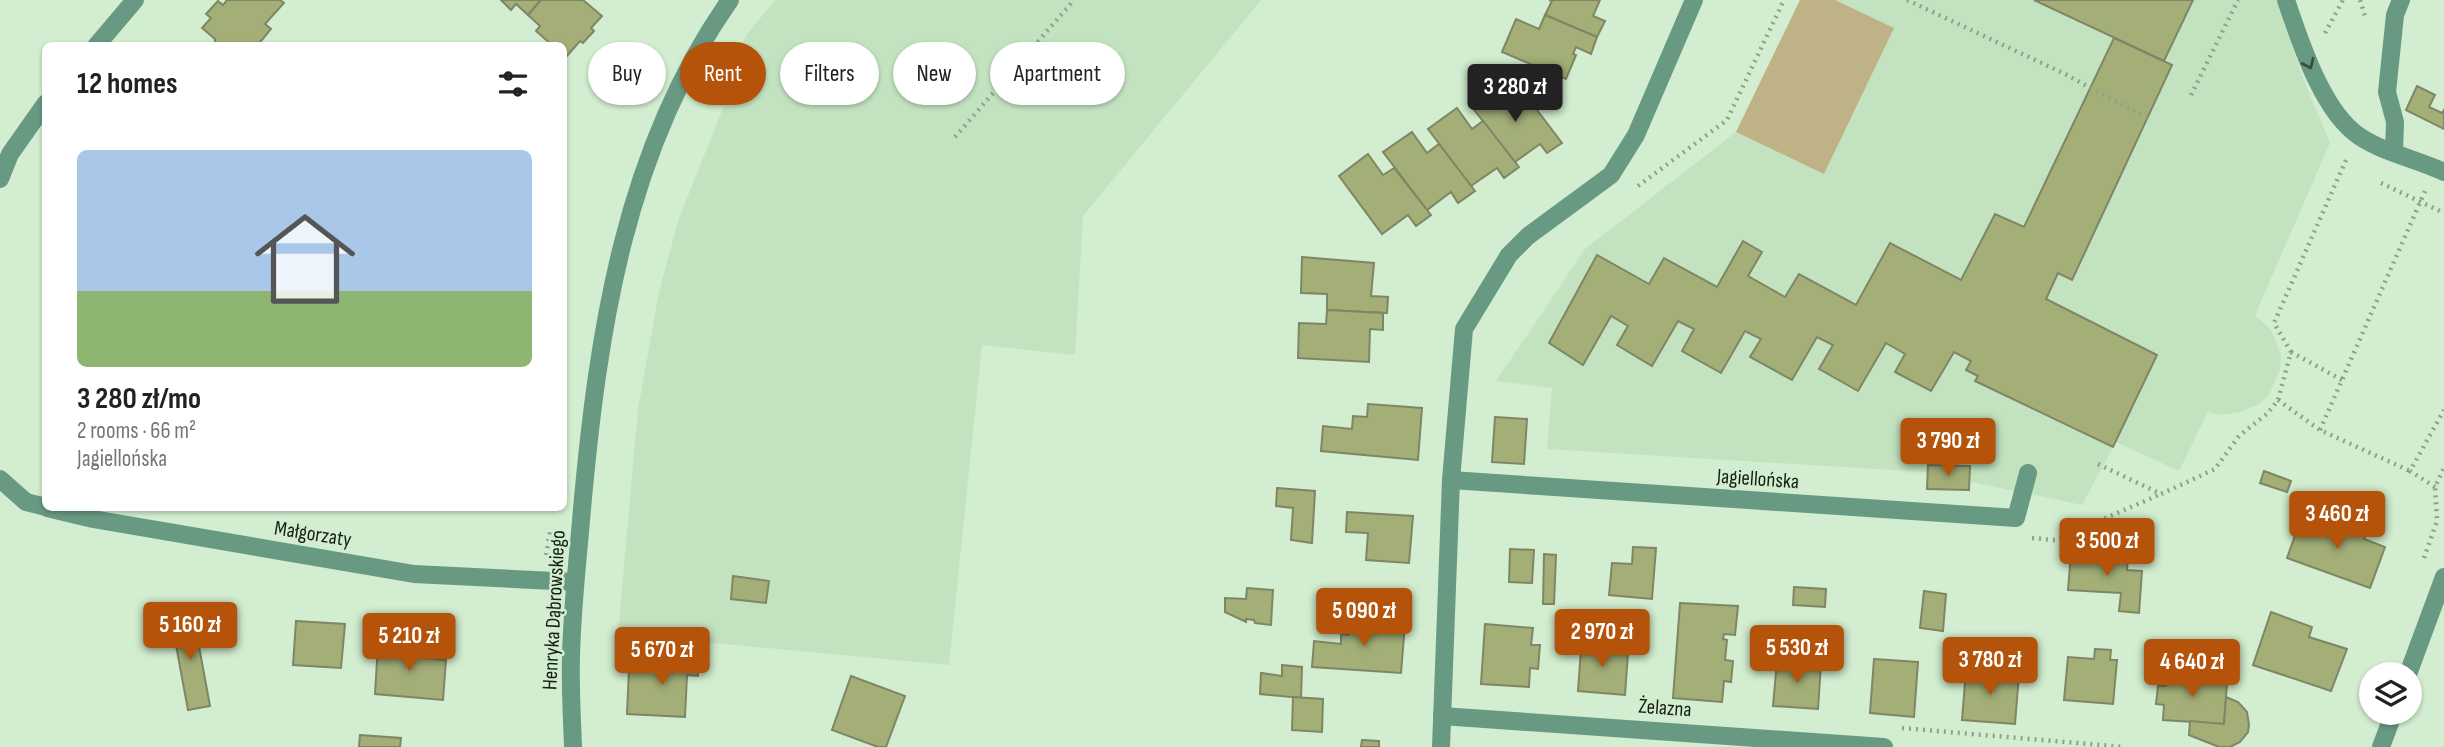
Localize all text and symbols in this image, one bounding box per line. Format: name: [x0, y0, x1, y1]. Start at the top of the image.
chip: Buy: [588, 42, 666, 105]
chip: Rent: [680, 42, 766, 105]
chip: Filters: [780, 42, 879, 105]
chip: New: [893, 42, 976, 105]
chip: Apartment: [990, 42, 1125, 105]
one-way arrow: [2301, 57, 2315, 69]
pin: 3 280 zł: [1443, 64, 1587, 124]
icon: filters: [494, 65, 532, 103]
text: 12 homes: [77, 66, 178, 102]
text: 3 280 zł: [1484, 73, 1546, 101]
icon: home: [242, 196, 368, 322]
text: 3 280 zł/mo: [77, 381, 201, 417]
text: 2 rooms · 66 m²: [77, 417, 196, 445]
pin: 3 790 zł: [1876, 419, 2020, 478]
text: 3 790 zł: [1917, 427, 1979, 455]
text: Jagiellońska: [77, 445, 167, 473]
street label: Jagiellońska: [1715, 464, 1800, 494]
pin: 3 460 zł: [2265, 491, 2409, 551]
text: 3 460 zł: [2305, 500, 2369, 528]
street label: Małgorzaty: [273, 516, 353, 552]
pin: 3 500 zł: [2035, 518, 2179, 578]
text: 3 500 zł: [2075, 527, 2139, 555]
street label: Henryka Dąbrowskiego: [537, 530, 571, 690]
pin: 5 090 zł: [1292, 588, 1436, 648]
text: 5 090 zł: [1332, 597, 1396, 625]
pin: 5 160 zł: [118, 602, 262, 662]
pin: 2 970 zł: [1530, 610, 1674, 669]
text: 5 160 zł: [159, 611, 221, 639]
pin: 5 210 zł: [337, 614, 481, 673]
text: 2 970 zł: [1571, 618, 1633, 646]
text: 5 210 zł: [379, 622, 439, 650]
pin: 5 530 zł: [1725, 626, 1869, 685]
pin: 5 670 zł: [590, 628, 734, 687]
text: 5 530 zł: [1766, 634, 1828, 662]
text: 5 670 zł: [631, 636, 693, 664]
pin: 3 780 zł: [1918, 638, 2062, 697]
pin: 4 640 zł: [2120, 640, 2264, 699]
text: 3 780 zł: [1959, 646, 2021, 674]
text: 4 640 zł: [2160, 648, 2224, 676]
map controls: [2359, 662, 2422, 725]
button: layers: [2359, 662, 2422, 725]
street label: Żelazna: [1638, 694, 1692, 722]

